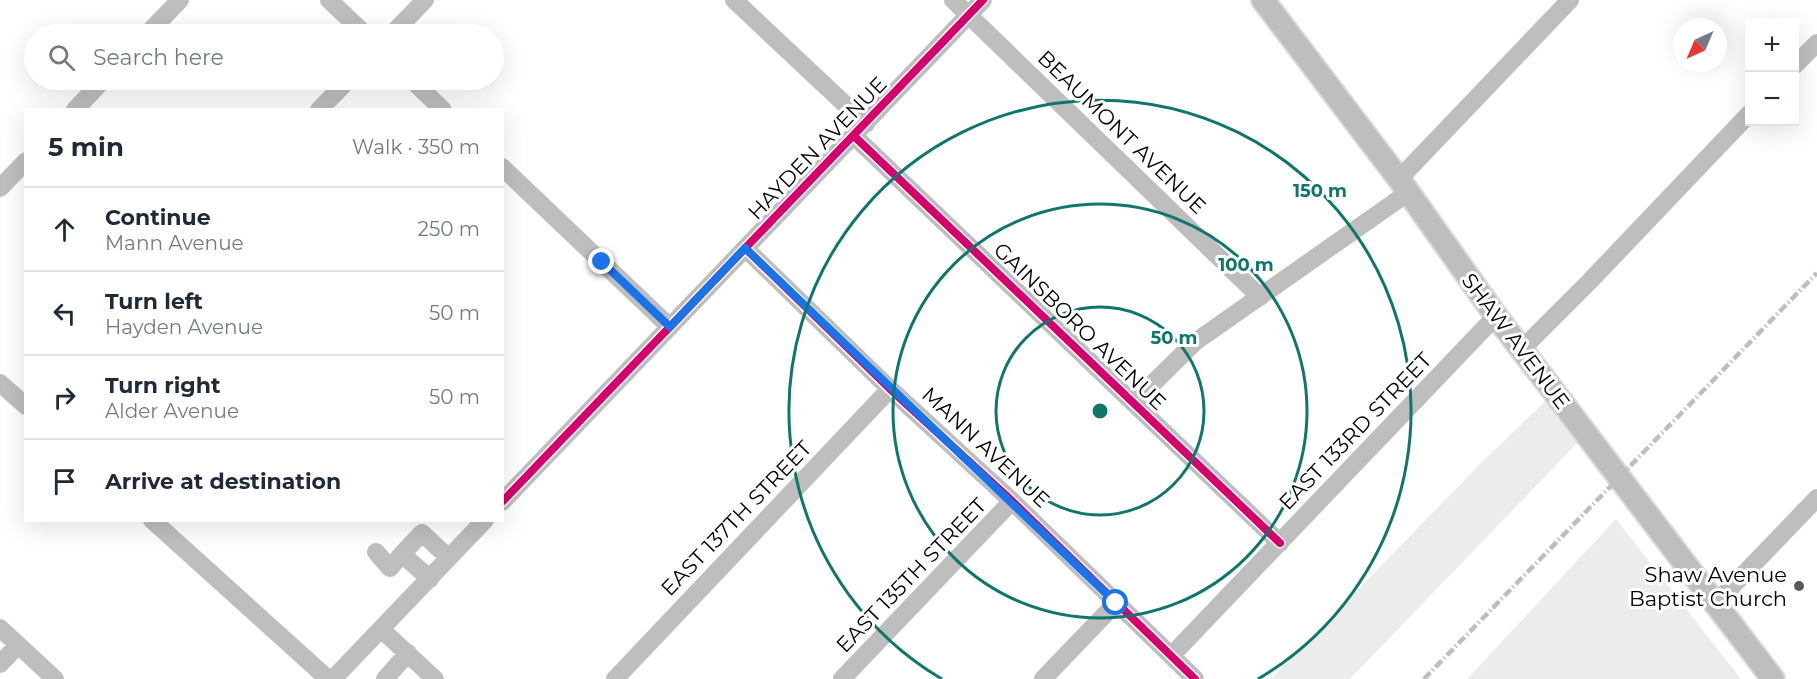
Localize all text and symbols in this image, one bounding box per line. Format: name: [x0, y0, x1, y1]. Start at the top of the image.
north arrow: [1673, 18, 1727, 72]
map controls: [1745, 18, 1799, 126]
button: +: [1745, 18, 1799, 72]
search box: [24, 24, 504, 90]
icon: search: [45, 41, 78, 74]
text: Search here: [93, 44, 224, 71]
street label: BEAUMONT AVENUE: [1033, 45, 1211, 219]
street label: HAYDEN AVENUE: [743, 71, 891, 225]
button: −: [1745, 72, 1799, 126]
text: 5 min: [48, 131, 124, 163]
text: Walk · 350 m: [352, 135, 480, 159]
text: 150 m: [1293, 180, 1347, 202]
text: Continue: [105, 204, 211, 231]
icon: ahead: [48, 213, 81, 246]
text: 250 m: [418, 217, 480, 241]
text: Mann Avenue: [105, 231, 244, 255]
street label: GAINSBORO AVENUE: [989, 237, 1171, 415]
route end: [588, 248, 614, 274]
text: 100 m: [1218, 254, 1274, 276]
street label: SHAW AVENUE: [1457, 268, 1575, 414]
text: Turn left: [105, 288, 203, 315]
icon: left: [48, 297, 81, 330]
text: 50 m: [429, 301, 480, 325]
text: Hayden Avenue: [105, 315, 263, 339]
text: 50 m: [1151, 327, 1197, 349]
street label: EAST 133RD STREET: [1274, 347, 1436, 515]
text: Turn right: [105, 372, 220, 399]
icon: right: [48, 381, 81, 414]
street label: MANN AVENUE: [917, 382, 1055, 512]
text: 50 m: [429, 385, 480, 409]
text: Alder Avenue: [105, 399, 239, 423]
centre of rings: [1090, 401, 1110, 421]
street label: EAST 137TH STREET: [656, 435, 816, 601]
icon: arrive: [48, 465, 81, 498]
text: Arrive at destination: [105, 468, 341, 495]
street label: EAST 135TH STREET: [831, 493, 991, 657]
place label: Shaw Avenue Baptist Church: [1629, 562, 1787, 611]
marker: Shaw Avenue Baptist Church: [1792, 579, 1806, 593]
route start: [1102, 589, 1128, 615]

